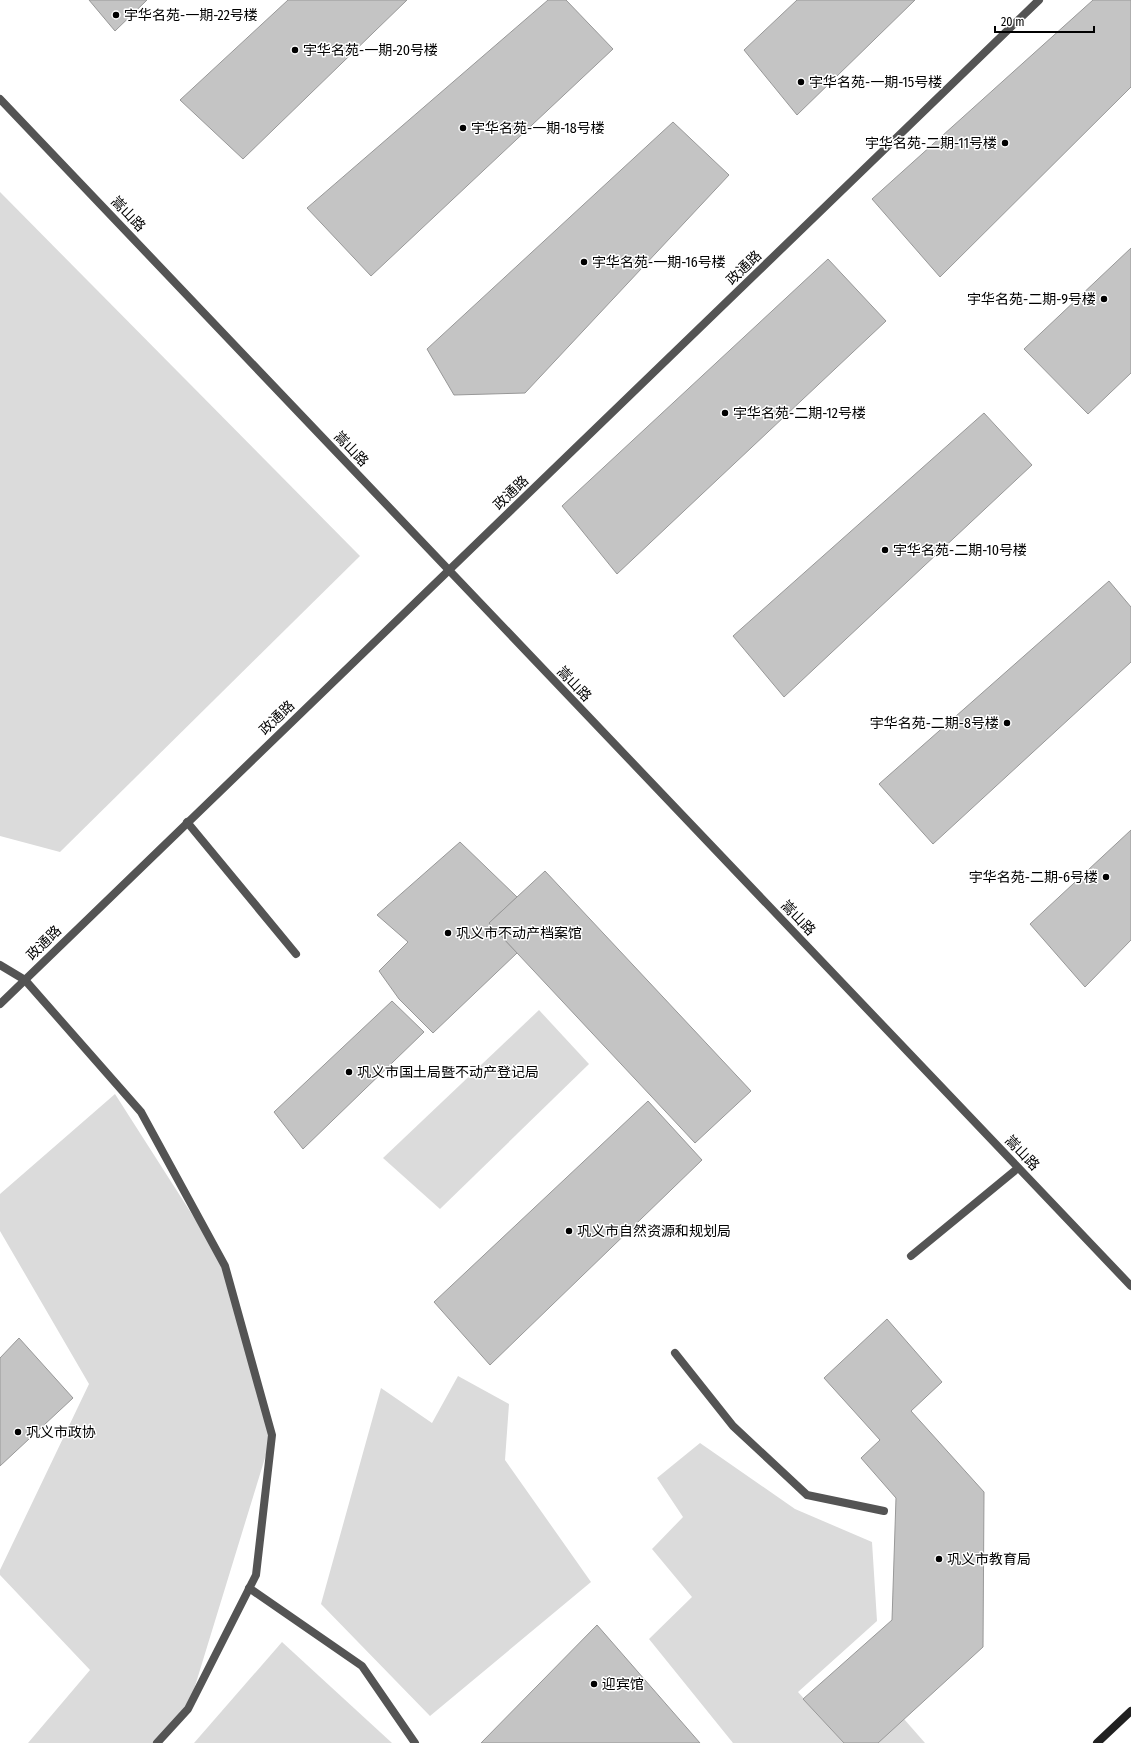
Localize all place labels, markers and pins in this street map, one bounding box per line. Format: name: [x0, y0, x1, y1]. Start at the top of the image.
place label: 宇华名苑-一期-22号楼: [124, 7, 258, 24]
marker: 宇华名苑-一期-22号楼: [111, 10, 121, 20]
place label: 宇华名苑-一期-20号楼: [303, 42, 438, 59]
marker: 宇华名苑-一期-20号楼: [290, 45, 300, 55]
place label: 宇华名苑-一期-15号楼: [809, 74, 942, 91]
marker: 宇华名苑-一期-15号楼: [796, 77, 806, 87]
place label: 宇华名苑-一期-18号楼: [471, 120, 605, 137]
marker: 宇华名苑-一期-18号楼: [458, 123, 468, 133]
place label: 宇华名苑-二期-11号楼: [865, 135, 997, 152]
marker: 宇华名苑-二期-11号楼: [1000, 138, 1010, 148]
place label: 宇华名苑-一期-16号楼: [592, 254, 726, 271]
marker: 宇华名苑-一期-16号楼: [579, 257, 589, 267]
place label: 宇华名苑-二期-9号楼: [967, 291, 1096, 308]
marker: 宇华名苑-二期-9号楼: [1099, 294, 1109, 304]
place label: 宇华名苑-二期-12号楼: [733, 405, 866, 422]
marker: 宇华名苑-二期-12号楼: [720, 408, 730, 418]
place label: 宇华名苑-二期-10号楼: [893, 542, 1027, 559]
marker: 宇华名苑-二期-10号楼: [880, 545, 890, 555]
place label: 宇华名苑-二期-8号楼: [870, 715, 999, 732]
marker: 宇华名苑-二期-8号楼: [1002, 718, 1012, 728]
place label: 宇华名苑-二期-6号楼: [969, 869, 1098, 886]
marker: 宇华名苑-二期-6号楼: [1101, 872, 1111, 882]
place label: 巩义市不动产档案馆: [456, 925, 582, 942]
marker: 巩义市不动产档案馆: [443, 928, 453, 938]
place label: 巩义市国土局暨不动产登记局: [357, 1064, 539, 1081]
marker: 巩义市国土局暨不动产登记局: [344, 1067, 354, 1077]
place label: 巩义市自然资源和规划局: [577, 1223, 731, 1240]
marker: 巩义市自然资源和规划局: [564, 1226, 574, 1236]
place label: 巩义市政协: [26, 1424, 96, 1441]
marker: 巩义市政协: [13, 1427, 23, 1437]
place label: 巩义市教育局: [947, 1551, 1031, 1568]
marker: 巩义市教育局: [934, 1554, 944, 1564]
place label: 迎宾馆: [602, 1676, 644, 1693]
marker: 迎宾馆: [589, 1679, 599, 1689]

